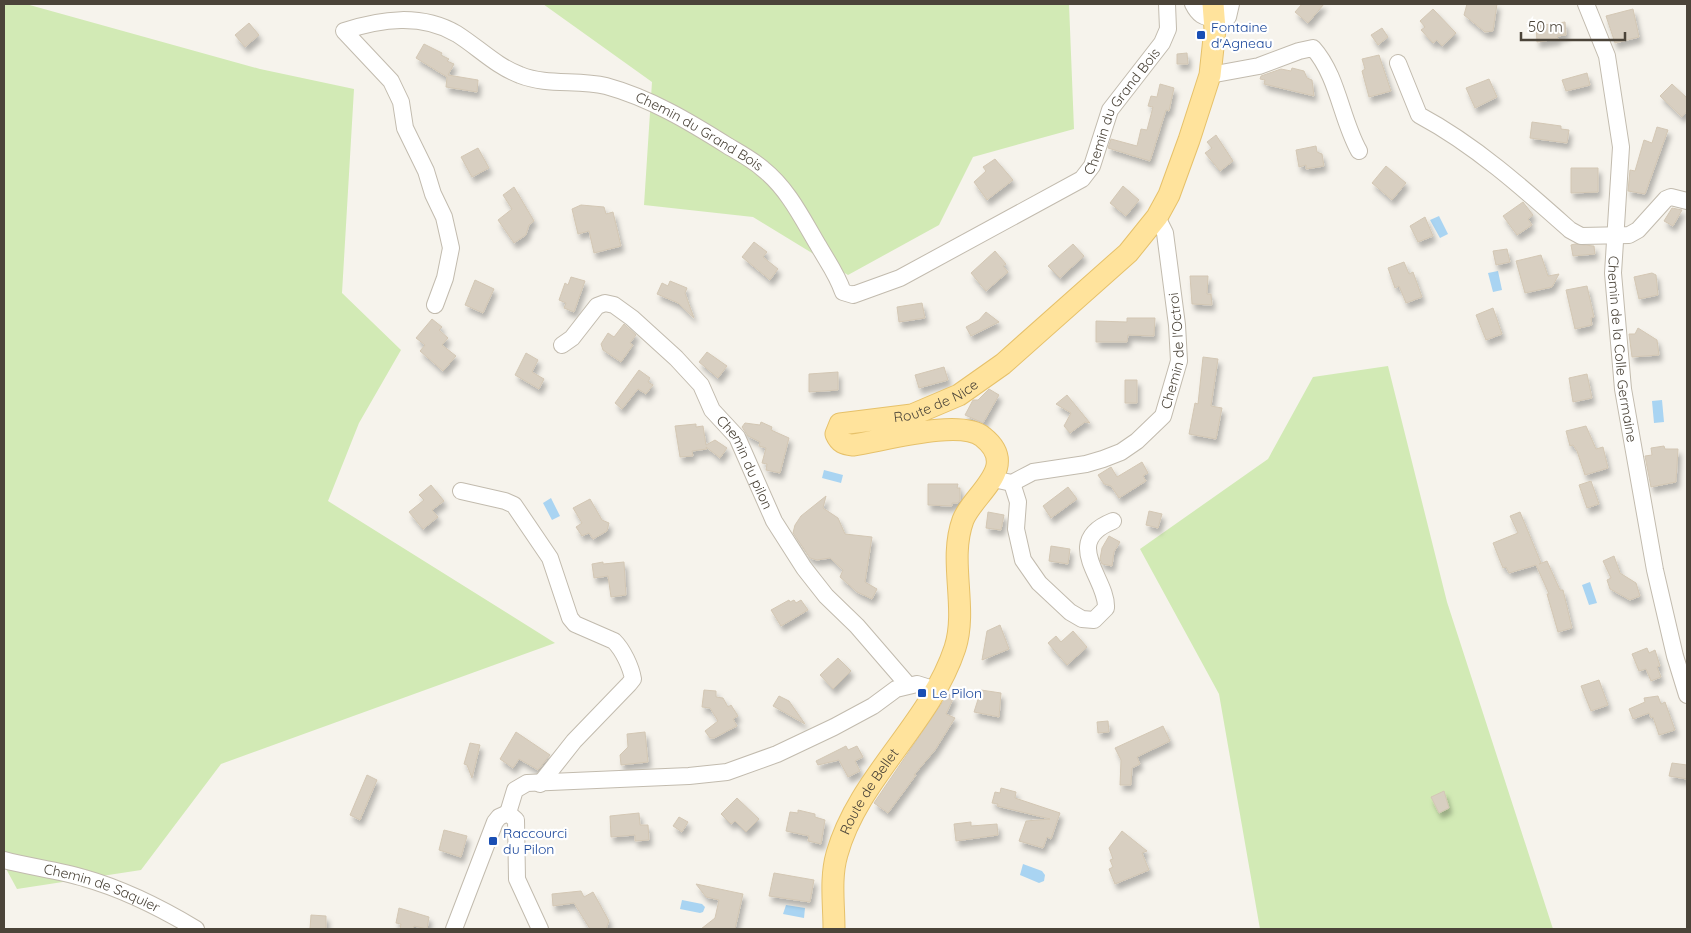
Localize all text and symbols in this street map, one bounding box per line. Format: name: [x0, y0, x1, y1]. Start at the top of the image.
scale bar: [1521, 10, 1625, 42]
text: 50 m: [1528, 17, 1563, 36]
place label: Fontaine d'Agneau: [1211, 18, 1272, 52]
marker: Fontaine d'Agneau: [1195, 29, 1207, 41]
street label: Chemin du Grand Bois: [1079, 44, 1164, 179]
street label: Chemin du Grand Bois: [633, 88, 767, 175]
street label: Chemin de la Colle Germaine: [1604, 255, 1641, 444]
street label: Chemin de l'Octroi: [1156, 292, 1188, 411]
street label: Route de Nice: [893, 375, 982, 426]
street label: Chemin du pilon: [712, 412, 777, 512]
place label: Le Pilon: [932, 684, 982, 702]
marker: Le Pilon: [916, 687, 928, 699]
street label: Route de Bellet: [836, 744, 903, 837]
place label: Raccourci du Pilon: [503, 824, 567, 858]
marker: Raccourci du Pilon: [487, 835, 499, 847]
street label: Chemin de Saquier: [42, 860, 164, 917]

